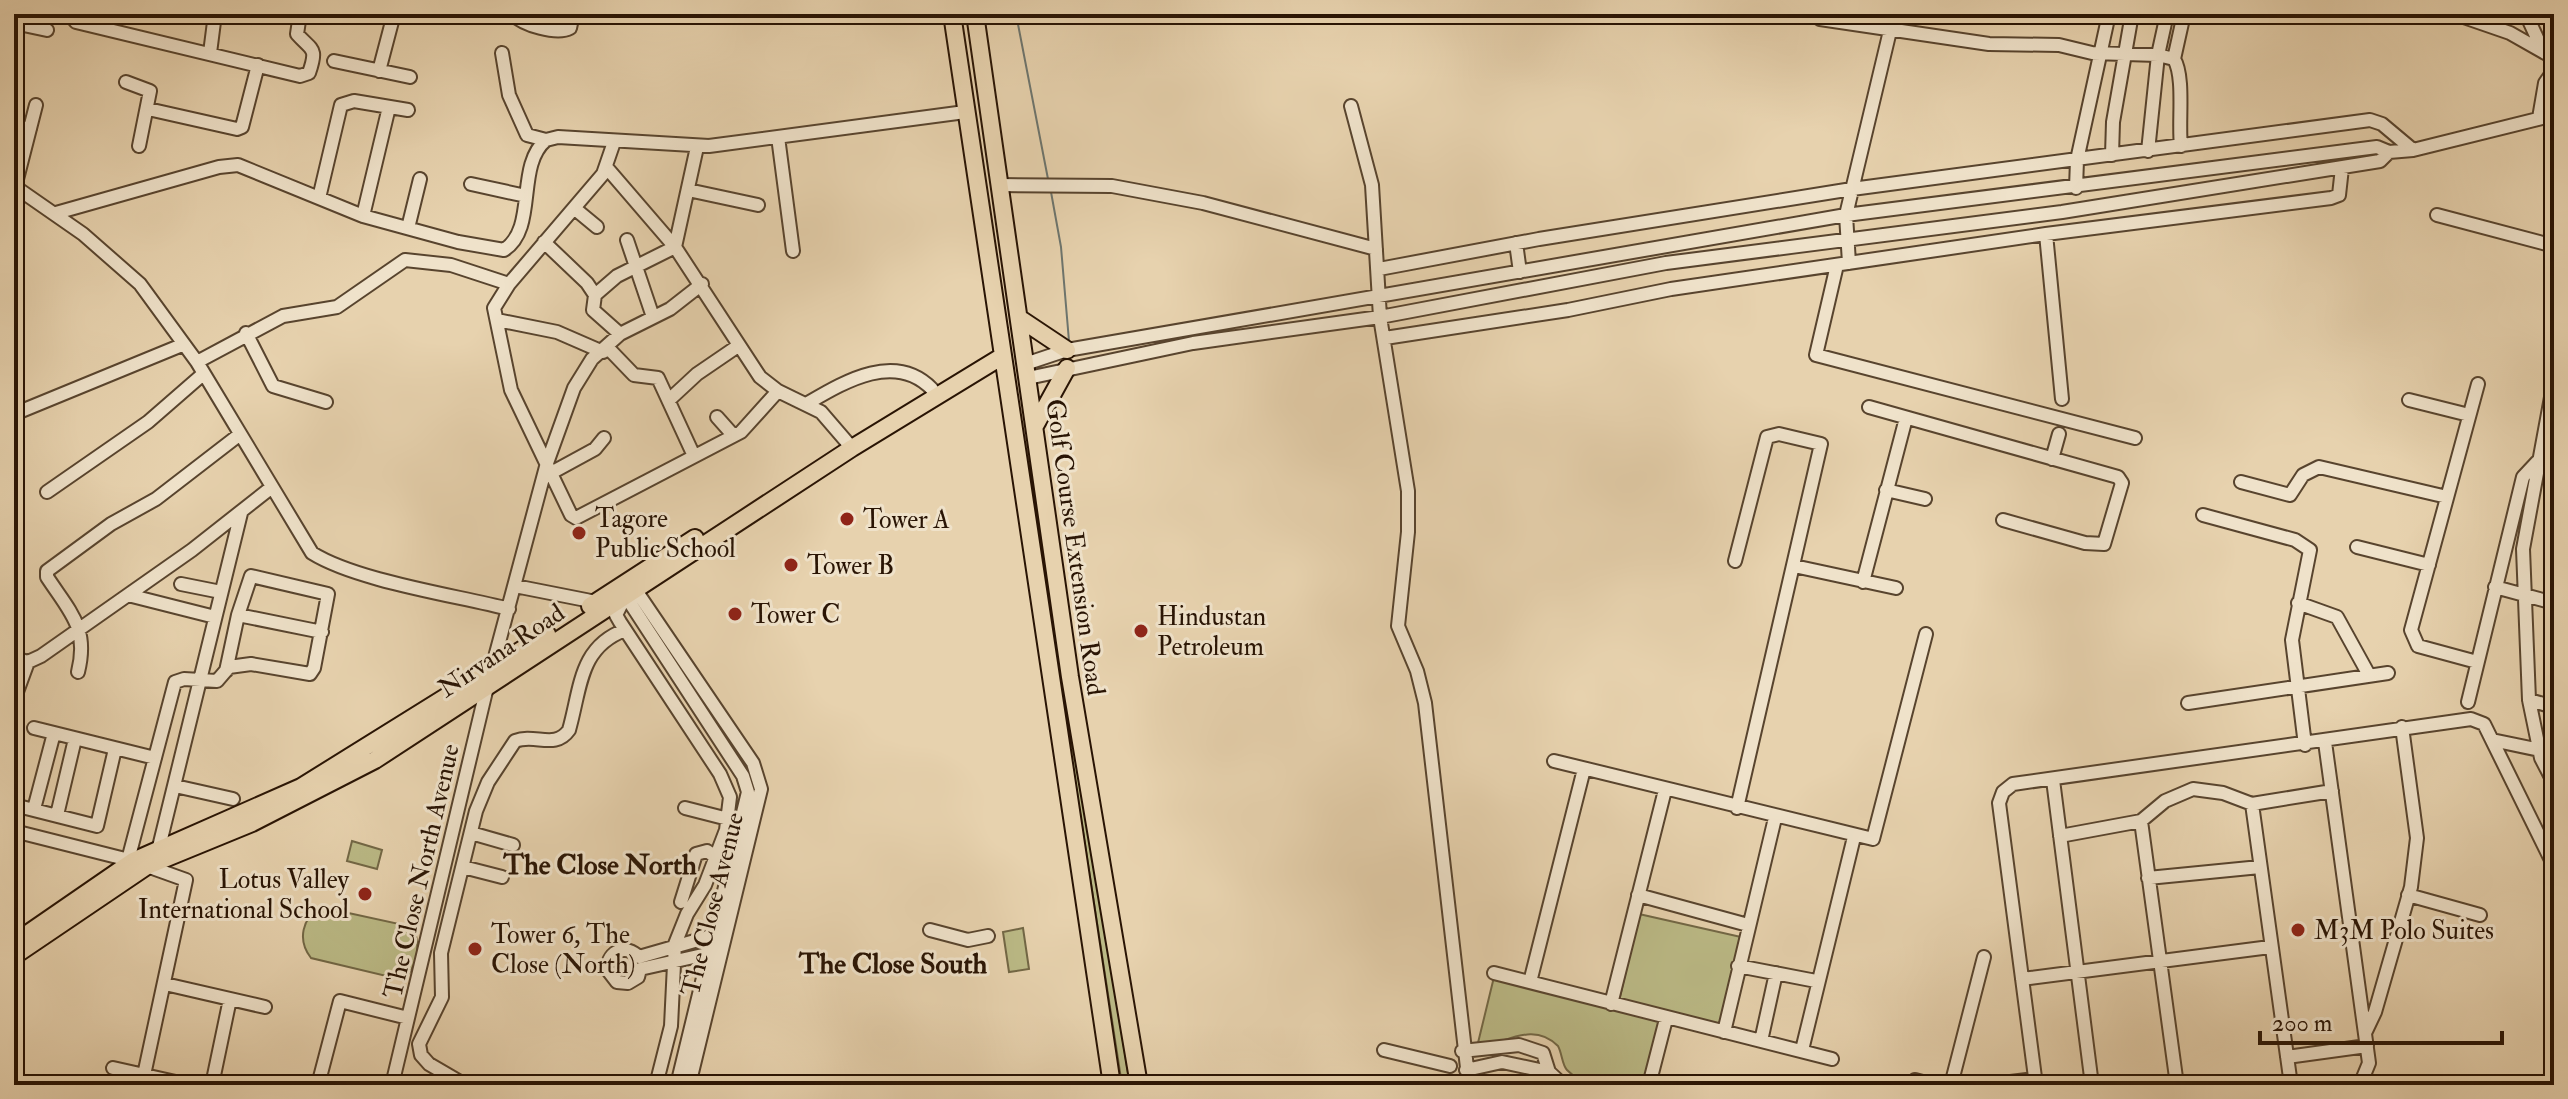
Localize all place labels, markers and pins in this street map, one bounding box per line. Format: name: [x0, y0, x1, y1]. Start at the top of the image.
place label: Tagore Public School: [595, 503, 736, 565]
place label: Tower A: [863, 504, 950, 536]
marker: Tower A: [838, 510, 856, 528]
marker: Tagore Public School: [570, 524, 588, 542]
place label: Tower B: [807, 550, 894, 582]
marker: Tower B: [782, 556, 800, 574]
place label: Tower C: [751, 599, 840, 631]
place label: Hindustan Petroleum: [1157, 601, 1266, 663]
marker: Tower C: [726, 605, 744, 623]
marker: Hindustan Petroleum: [1132, 622, 1150, 640]
place label: Lotus Valley International School: [138, 864, 350, 926]
marker: Lotus Valley International School: [356, 885, 374, 903]
place label: M3M Polo Suites: [2314, 915, 2494, 947]
place label: Tower 6, The Close (North): [491, 919, 635, 981]
marker: M3M Polo Suites: [2289, 921, 2307, 939]
marker: Tower 6, The Close (North): [466, 940, 484, 958]

